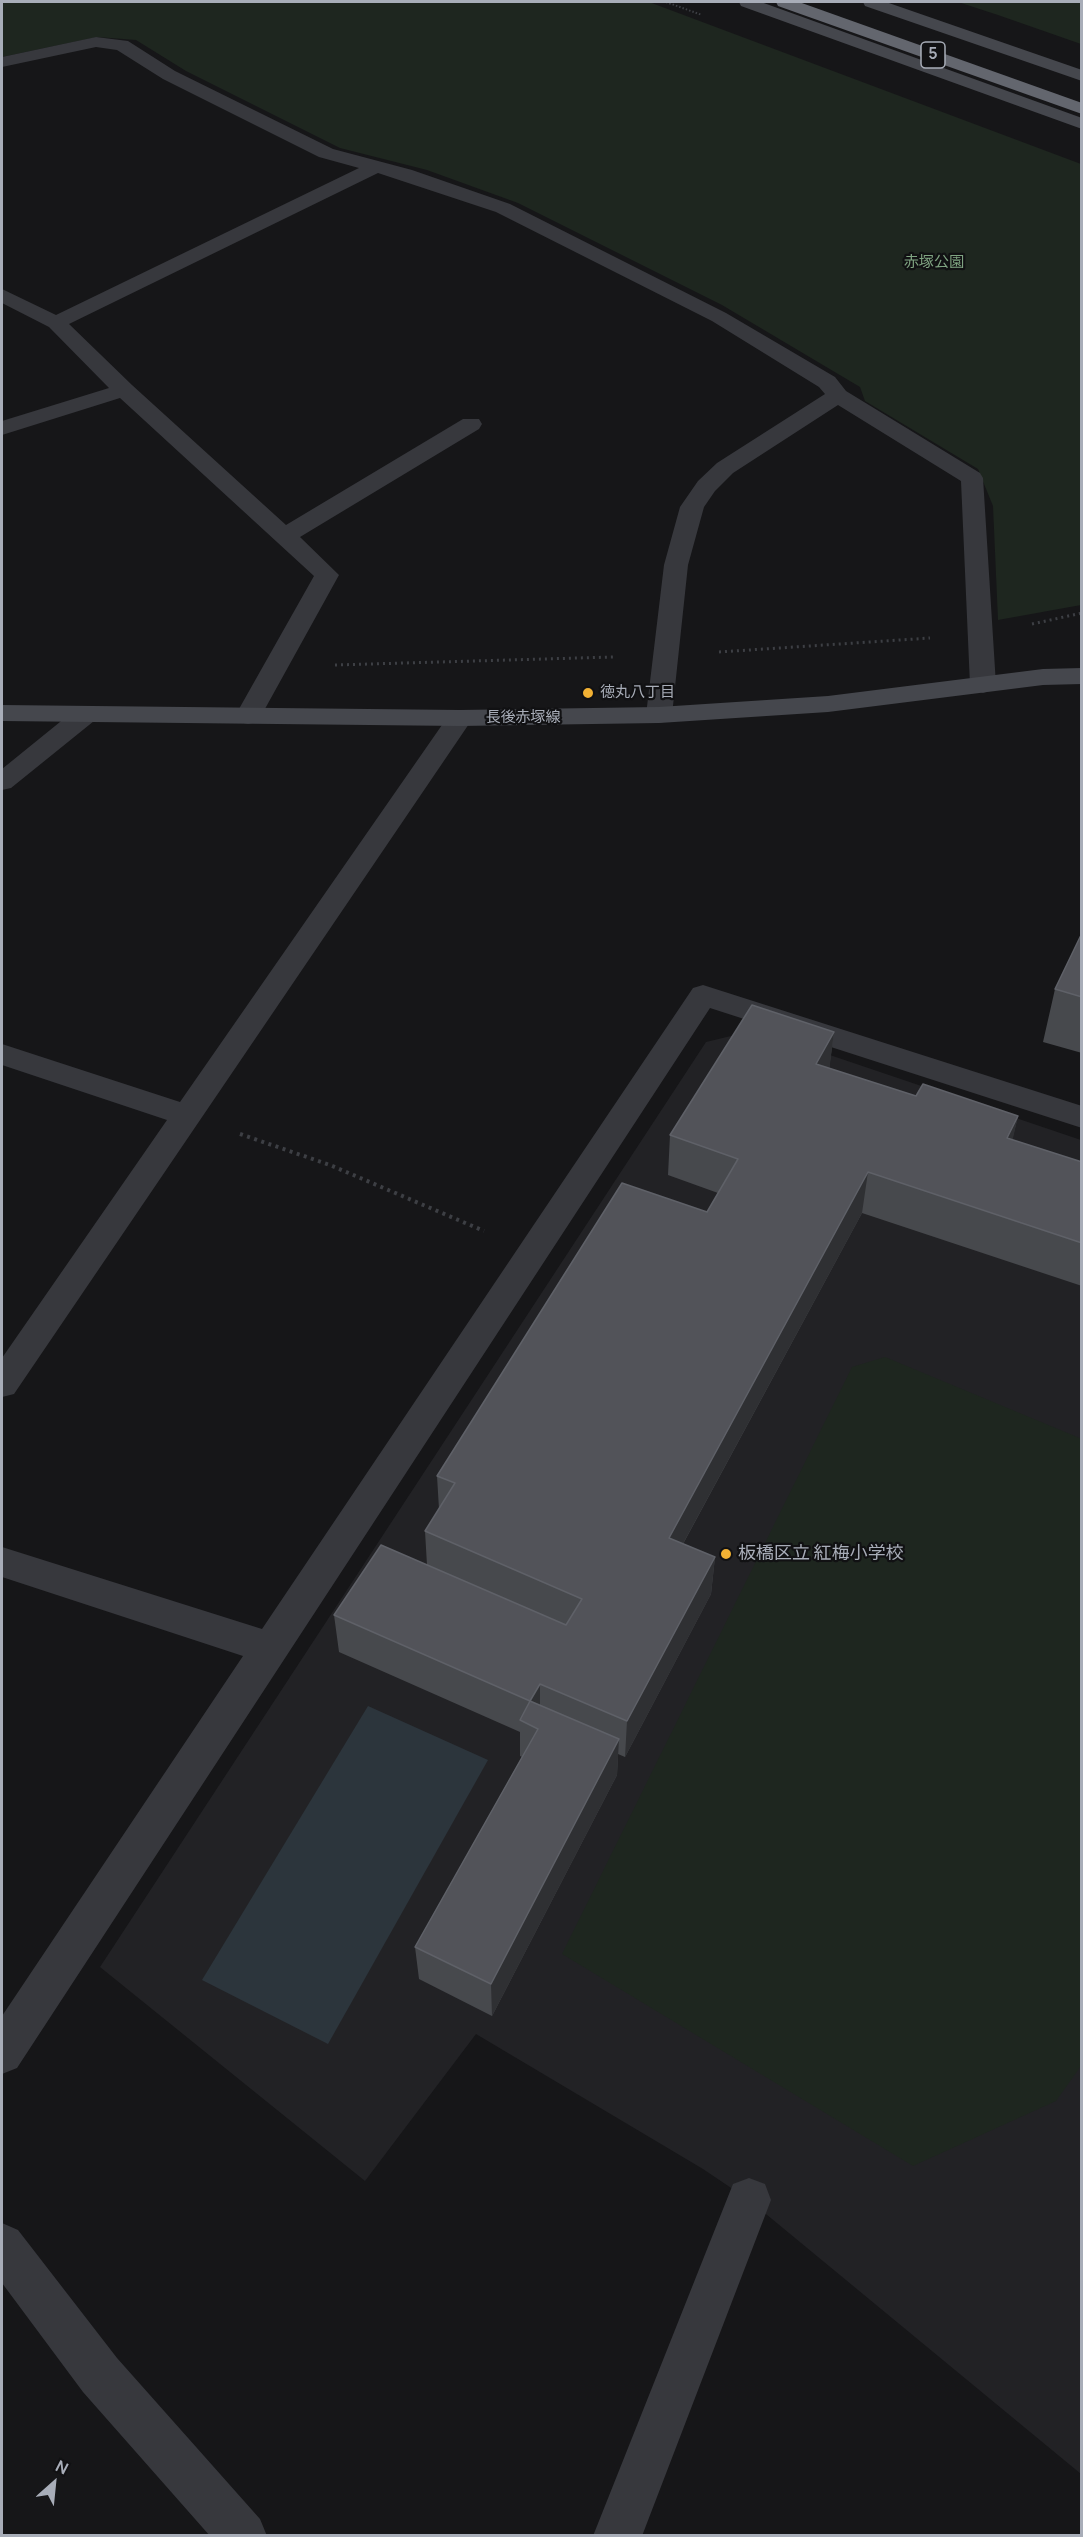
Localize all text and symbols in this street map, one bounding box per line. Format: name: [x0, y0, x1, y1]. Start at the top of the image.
road number: 5: [921, 42, 945, 68]
park label: 赤塚公園: [904, 254, 964, 272]
place label: 徳丸八丁目: [600, 684, 675, 702]
marker: 徳丸八丁目: [581, 686, 595, 700]
street label: 長後赤塚線: [486, 709, 560, 727]
place label: 板橋区立 紅梅小学校: [738, 1543, 904, 1565]
marker: 板橋区立 紅梅小学校: [719, 1547, 733, 1561]
north arrow: [24, 2453, 84, 2513]
text: N: [52, 2455, 72, 2479]

